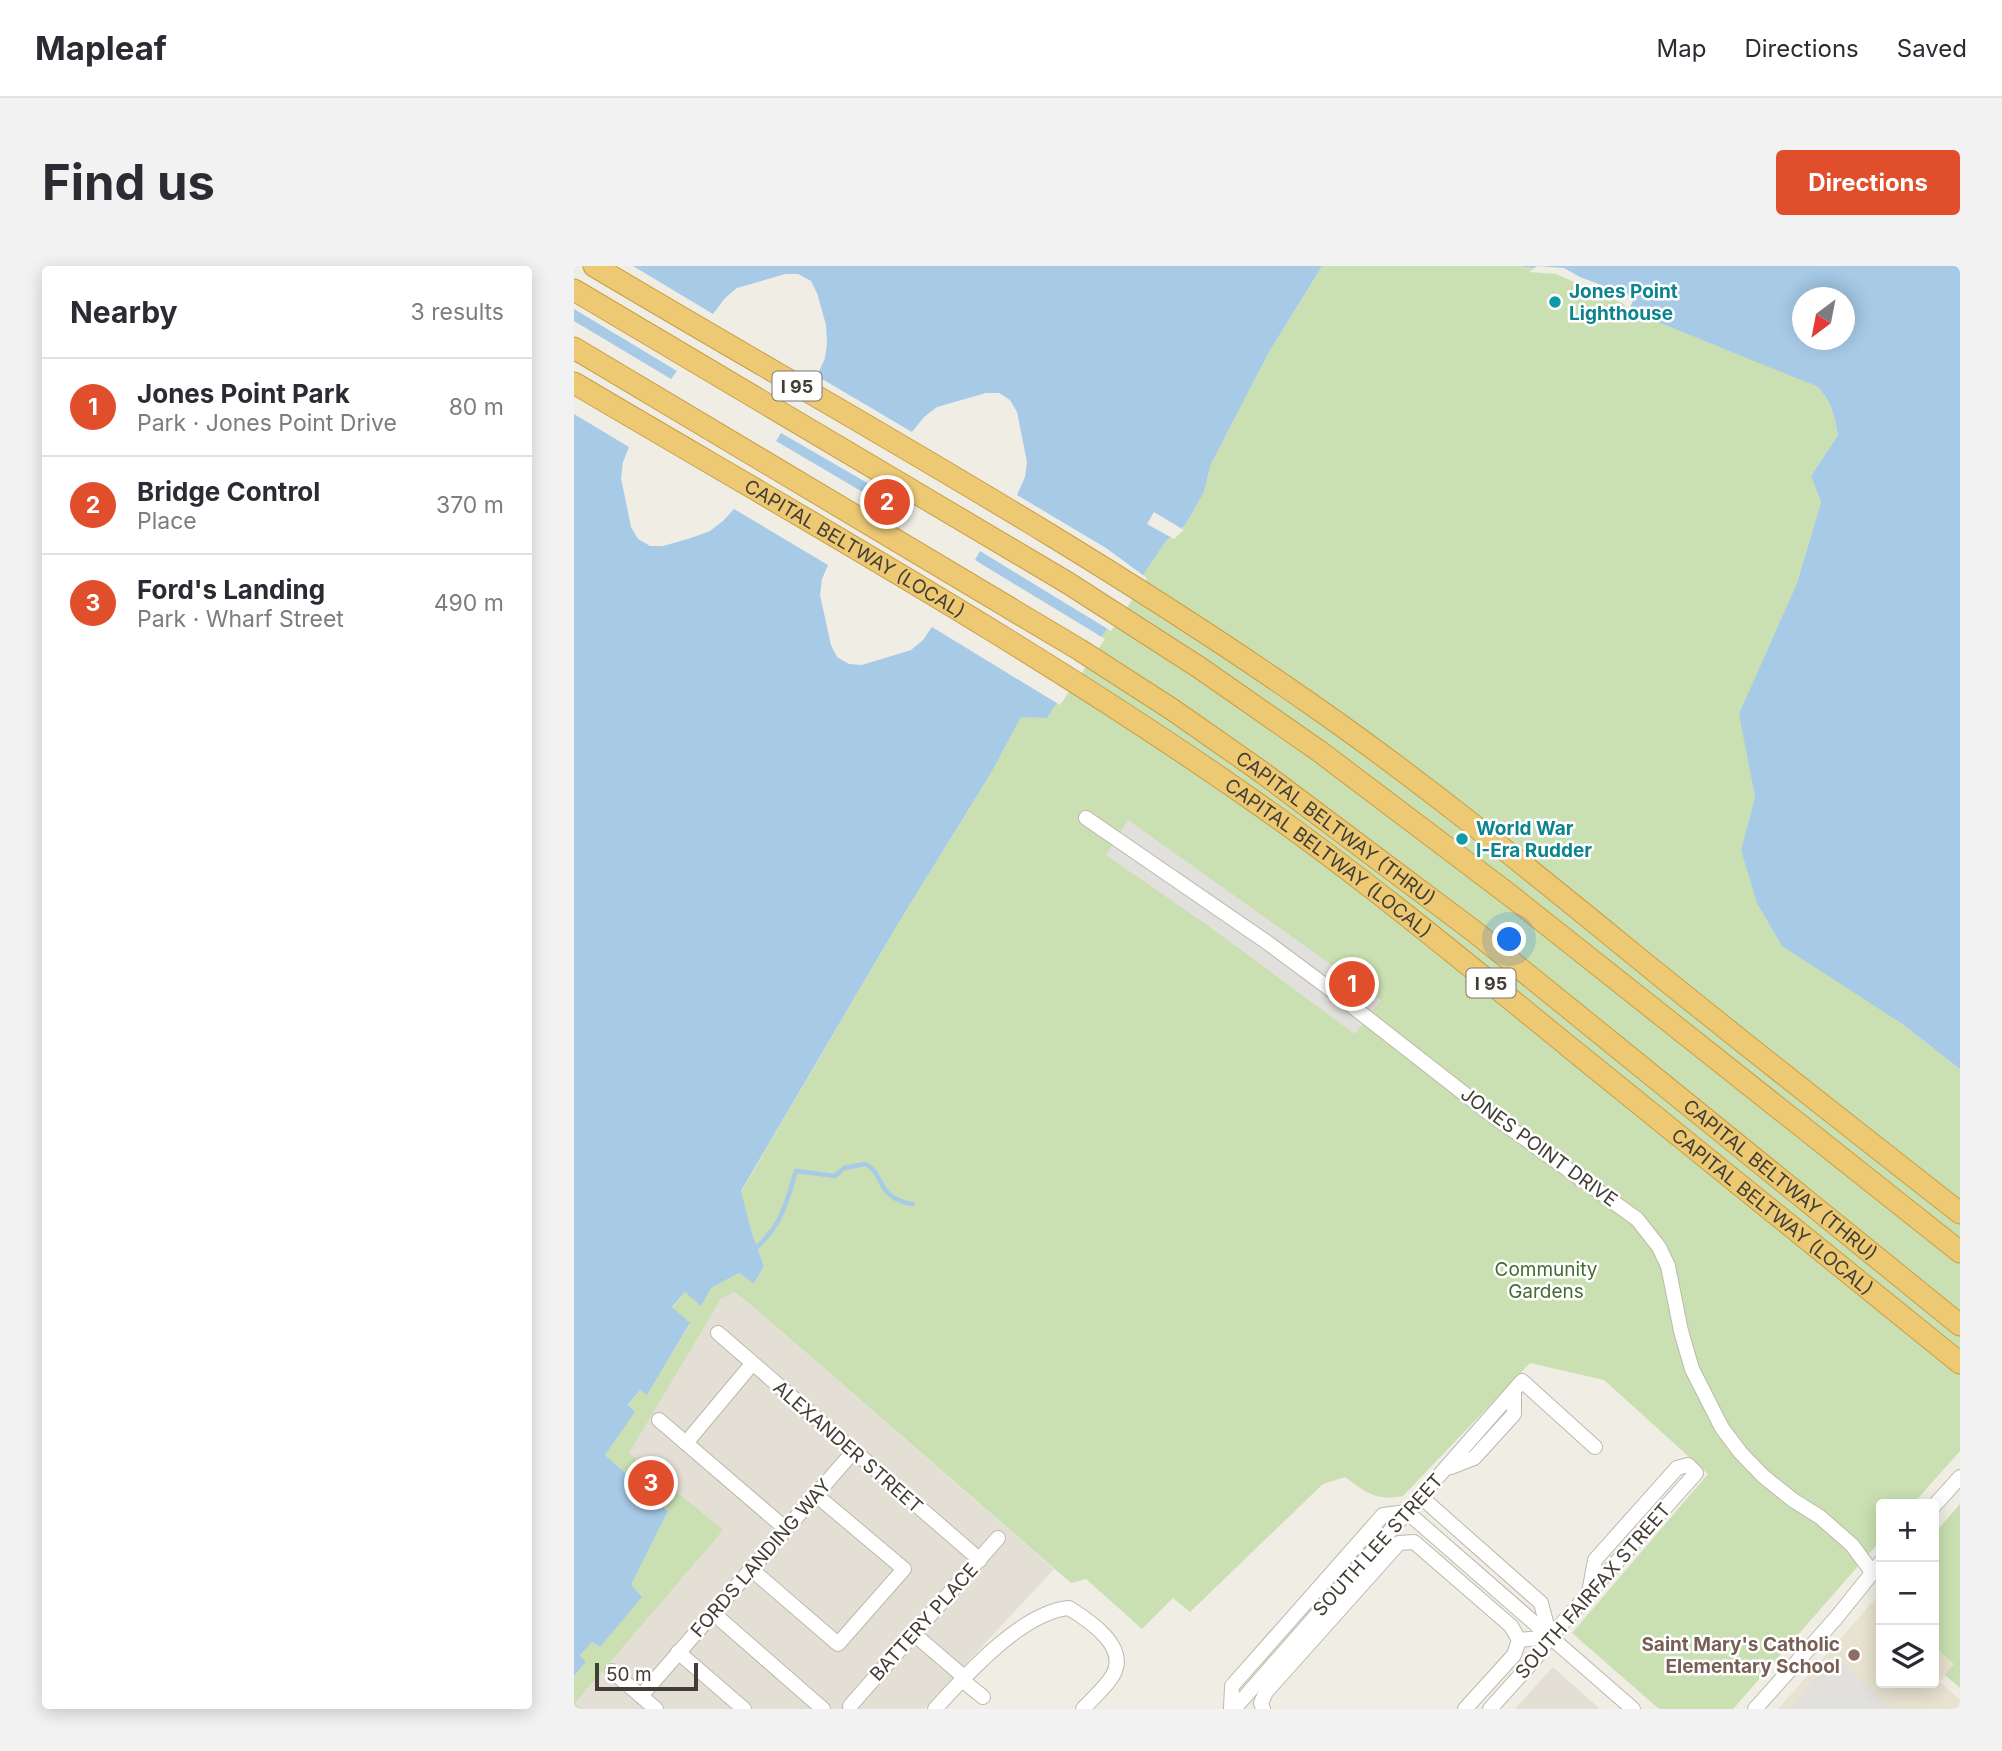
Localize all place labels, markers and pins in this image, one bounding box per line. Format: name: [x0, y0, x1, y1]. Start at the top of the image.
place label: Jones Point Lighthouse: [1569, 280, 1678, 325]
marker: Jones Point Lighthouse: [1547, 294, 1563, 310]
pin: 2: [864, 476, 910, 528]
place label: World War I-Era Rudder: [1476, 817, 1592, 862]
marker: World War I-Era Rudder: [1454, 831, 1470, 847]
pin: 1: [1329, 958, 1375, 1010]
pin: 3: [628, 1457, 674, 1509]
place label: Saint Mary's Catholic Elementary School: [1641, 1633, 1840, 1678]
marker: Saint Mary's Catholic Elementary School: [1846, 1647, 1862, 1663]

